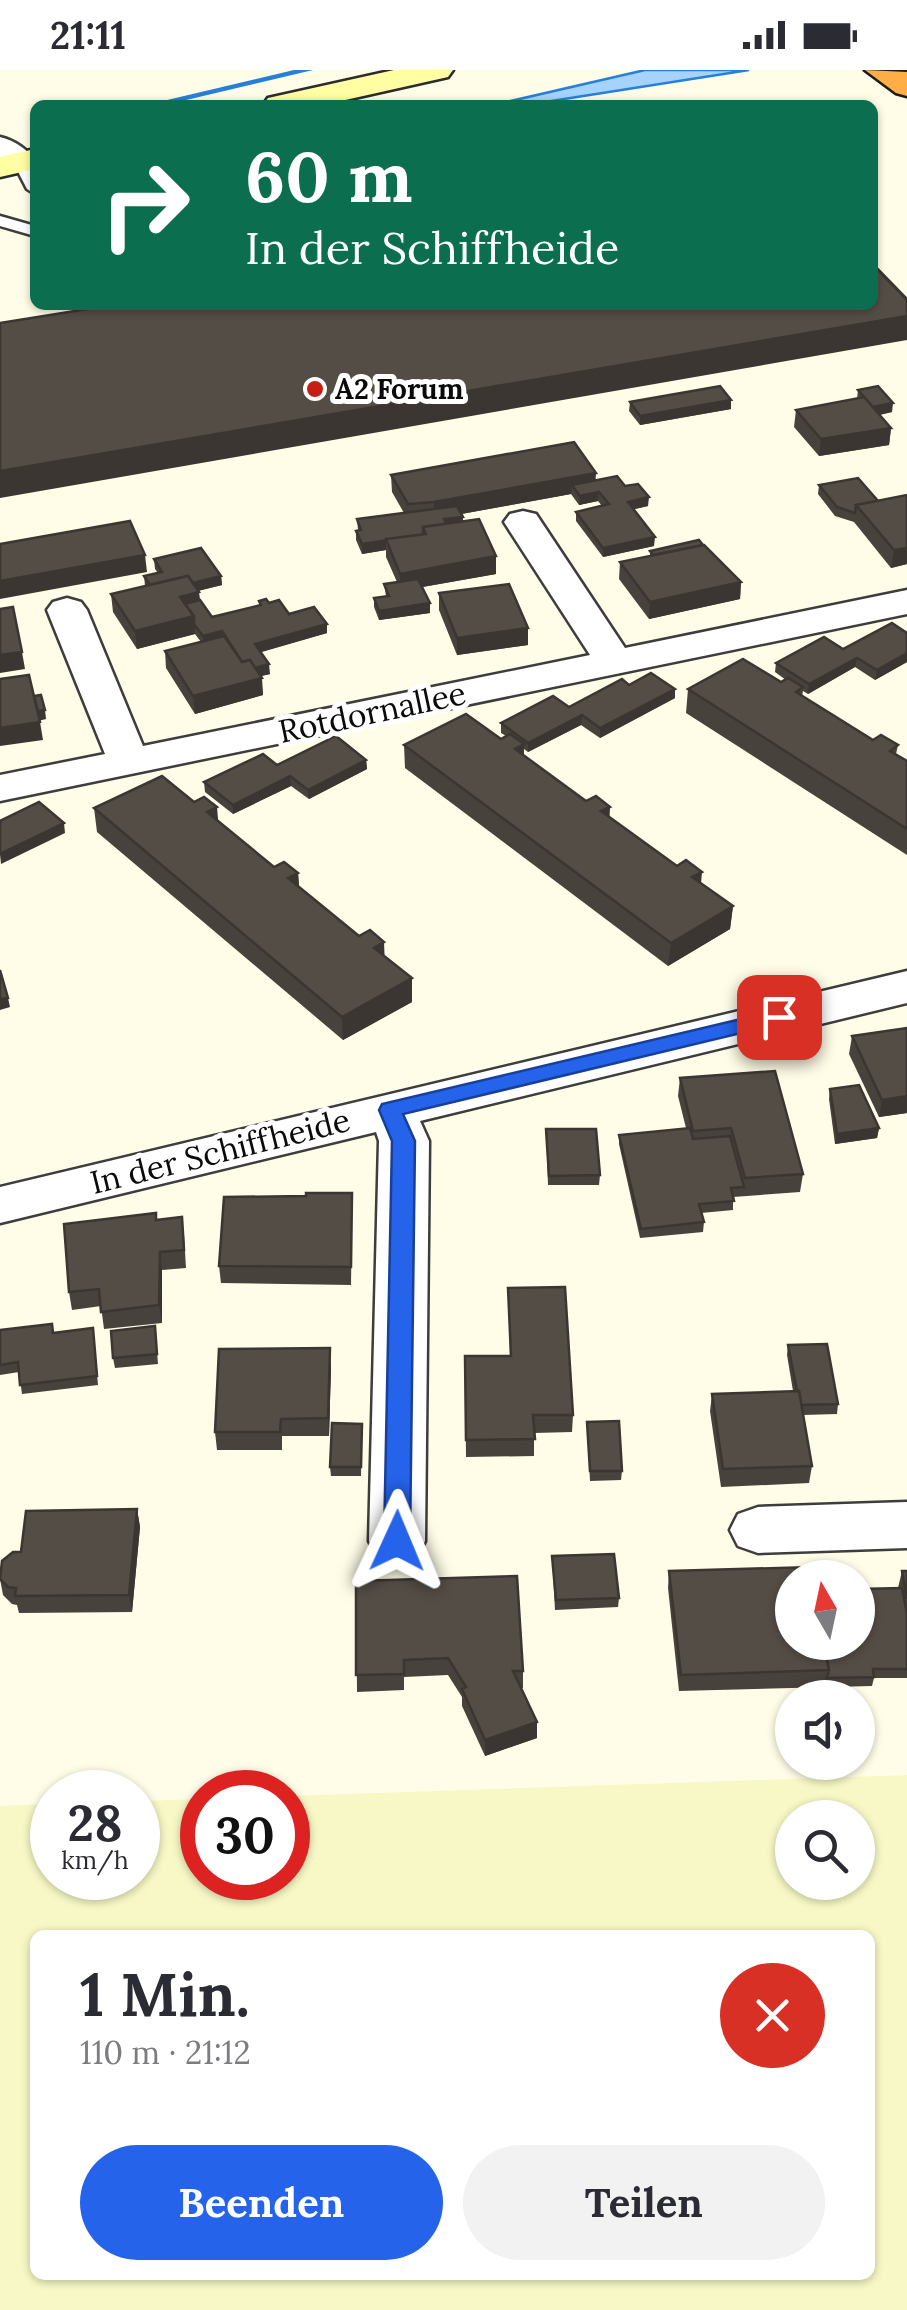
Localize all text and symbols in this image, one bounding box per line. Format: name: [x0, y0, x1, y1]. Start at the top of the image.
text: 21:11: [50, 11, 126, 59]
text: 60 m: [245, 132, 413, 221]
icon: right: [80, 140, 210, 270]
text: In der Schiffheide: [245, 219, 619, 276]
place label: A2 Forum: [335, 371, 464, 407]
marker: A2 Forum: [304, 378, 326, 400]
street label: Rotdornallee: [275, 672, 469, 752]
pin: [737, 975, 822, 1060]
icon: arrive: [752, 990, 807, 1045]
street label: In der Schiffheide: [86, 1099, 354, 1203]
position arrow: [345, 1489, 449, 1593]
north arrow: [775, 1560, 875, 1660]
map controls: [775, 1560, 875, 1900]
button: sound: [775, 1680, 875, 1780]
speed limit sign: 30: [180, 1770, 310, 1900]
text: 28: [67, 1791, 123, 1855]
button: search: [775, 1800, 875, 1900]
text: km/h: [61, 1844, 129, 1876]
text: 1 Min.: [80, 1956, 250, 2032]
button: close: [720, 1963, 825, 2068]
text: 110 m · 21:12: [80, 2032, 251, 2073]
button: Beenden: [80, 2145, 443, 2260]
button: Teilen: [463, 2145, 825, 2260]

